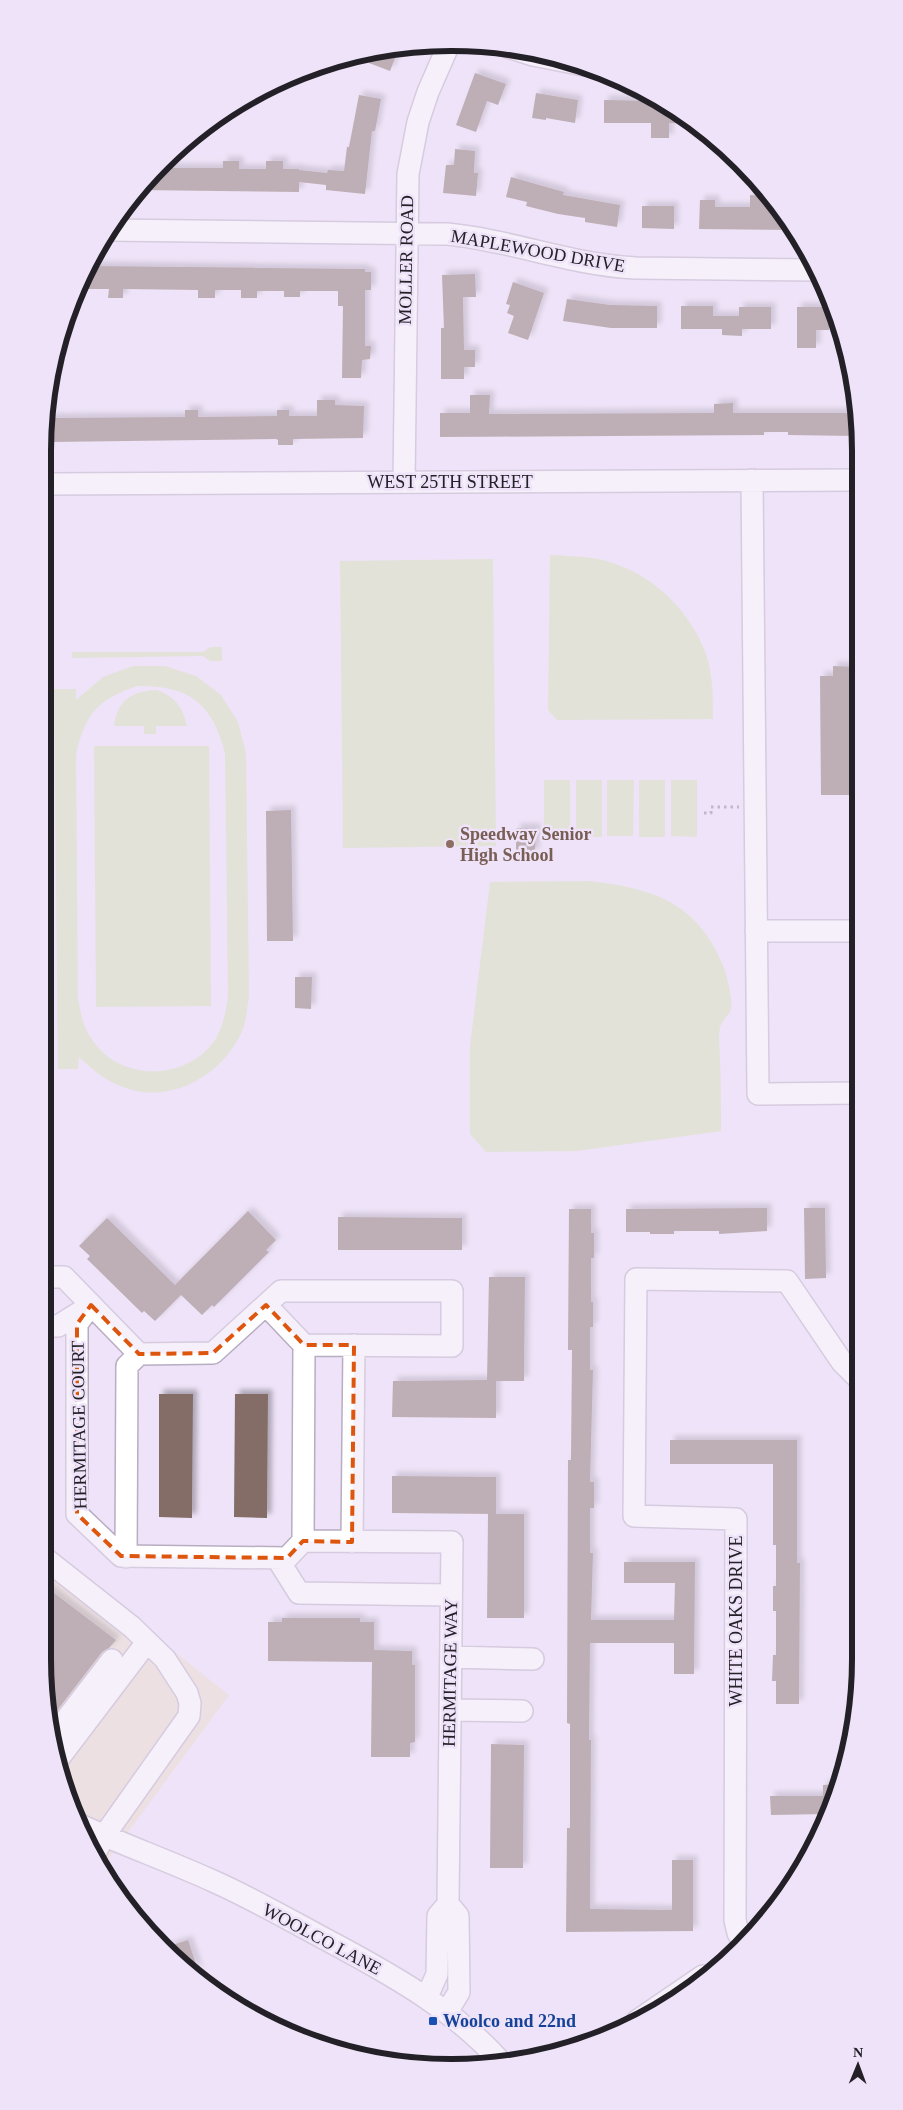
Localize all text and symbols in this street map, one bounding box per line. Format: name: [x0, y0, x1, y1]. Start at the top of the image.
street label: MOLLER ROAD: [395, 195, 417, 325]
street label: MAPLEWOOD DRIVE: [449, 226, 627, 276]
street label: WEST 25TH STREET: [367, 472, 533, 492]
place label: Speedway Senior High School: [460, 824, 592, 865]
marker: Speedway Senior High School: [444, 838, 456, 850]
street label: HERMITAGE COURT: [68, 1340, 90, 1510]
street label: WHITE OAKS DRIVE: [726, 1536, 746, 1706]
street label: HERMITAGE WAY: [439, 1599, 461, 1747]
street label: WOOLCO LANE: [259, 1899, 385, 1979]
place label: Woolco and 22nd: [443, 2011, 576, 2031]
marker: Woolco and 22nd: [427, 2015, 439, 2027]
north arrow: [833, 2040, 883, 2090]
text: N: [853, 2045, 863, 2060]

